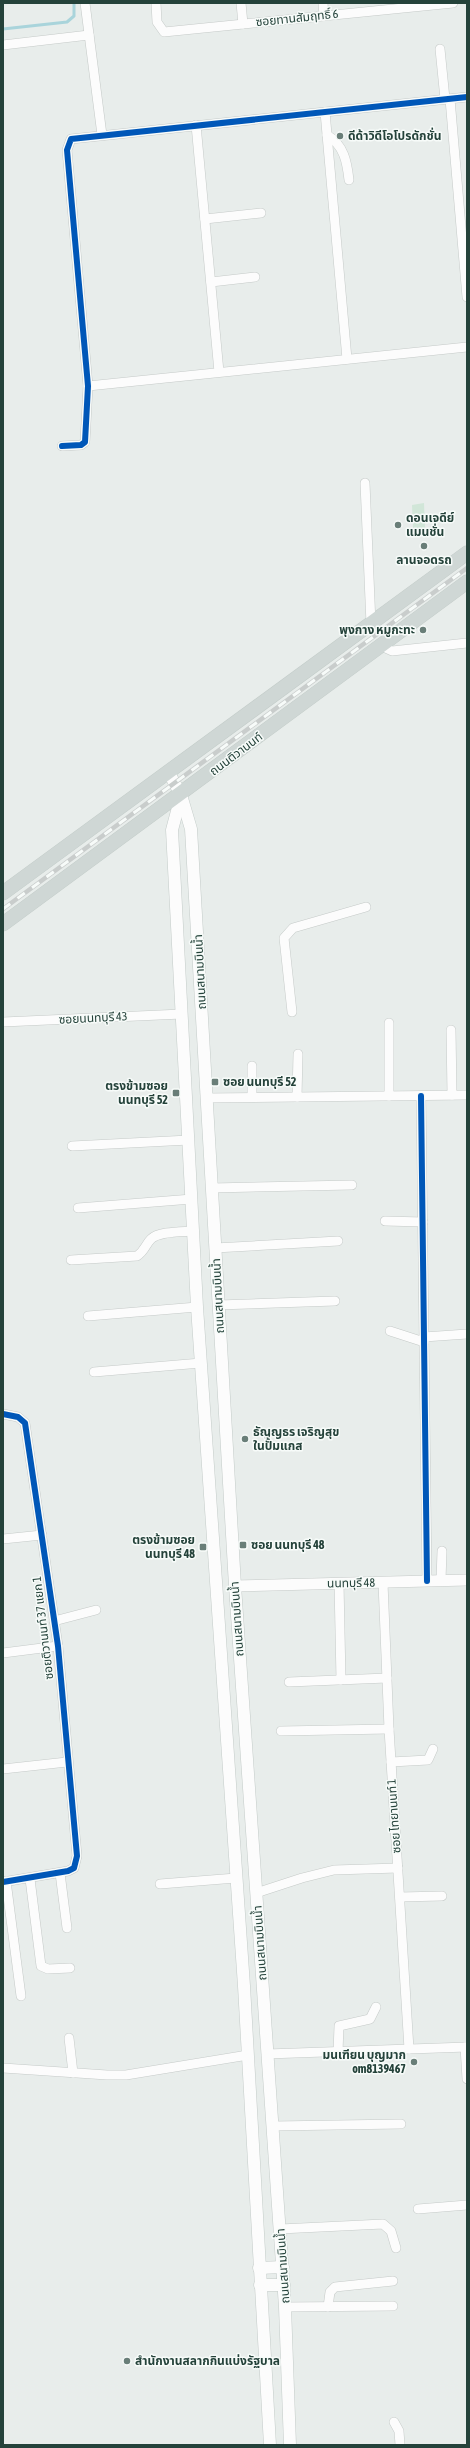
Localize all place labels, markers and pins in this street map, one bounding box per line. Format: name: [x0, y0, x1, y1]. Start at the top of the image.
place label: ดีด้าวิดีโอโปรดักชั่น: [348, 127, 441, 143]
marker: ดีด้าวิดีโอโปรดักชั่น: [335, 131, 345, 141]
place label: ดอนเจดีย์ แมนชั่น: [406, 511, 454, 539]
marker: ดอนเจดีย์ แมนชั่น: [393, 520, 403, 530]
marker: ลานจอดรถ: [419, 541, 429, 551]
place label: ลานจอดรถ: [396, 553, 452, 567]
place label: พุงกาง หมูกะทะ: [339, 623, 415, 638]
marker: พุงกาง หมูกะทะ: [418, 625, 428, 635]
place label: ซอย นนทบุรี 52: [223, 1075, 297, 1089]
marker: ซอย นนทบุรี 52: [210, 1077, 220, 1087]
place label: ตรงข้ามซอย นนทบุรี 52: [105, 1079, 168, 1107]
marker: ตรงข้ามซอย นนทบุรี 52: [171, 1088, 181, 1098]
place label: ธัญญธร เจริญสุข ในปั้มแกส: [253, 1425, 339, 1453]
marker: ธัญญธร เจริญสุข ในปั้มแกส: [240, 1434, 250, 1444]
place label: ตรงข้ามซอย นนทบุรี 48: [132, 1533, 195, 1561]
place label: ซอย นนทบุรี 48: [251, 1538, 325, 1552]
marker: ซอย นนทบุรี 48: [238, 1540, 248, 1550]
marker: ตรงข้ามซอย นนทบุรี 48: [198, 1542, 208, 1552]
place label: มนเฑียน บุญมาก om8139467: [323, 2048, 406, 2076]
marker: มนเฑียน บุญมาก om8139467: [409, 2057, 419, 2067]
place label: สำนักงานสลากกินแบ่งรัฐบาล: [135, 2354, 280, 2368]
marker: สำนักงานสลากกินแบ่งรัฐบาล: [122, 2356, 132, 2366]

